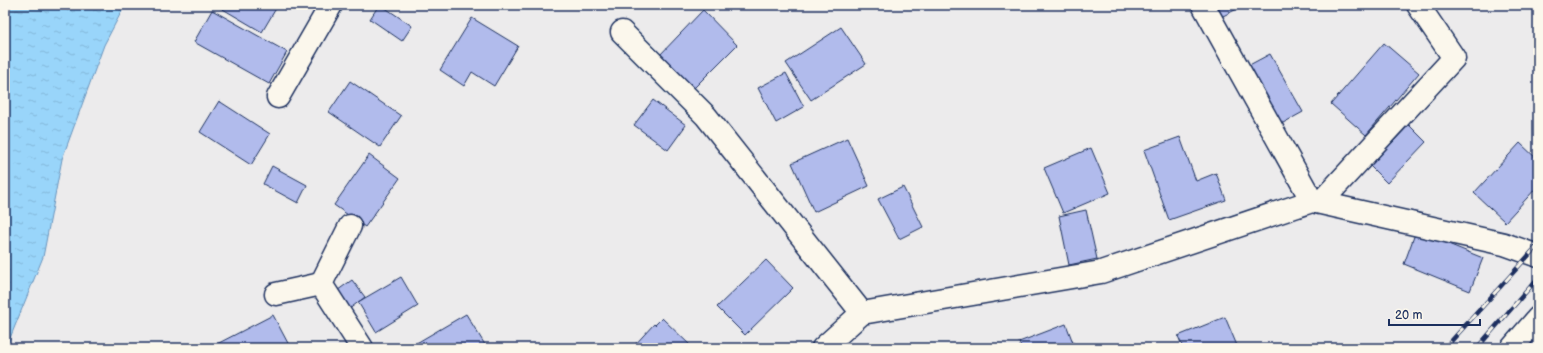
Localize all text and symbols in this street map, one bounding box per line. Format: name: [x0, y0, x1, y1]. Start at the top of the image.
scale bar: [1389, 301, 1480, 327]
text: 20 m: [1395, 308, 1422, 323]

